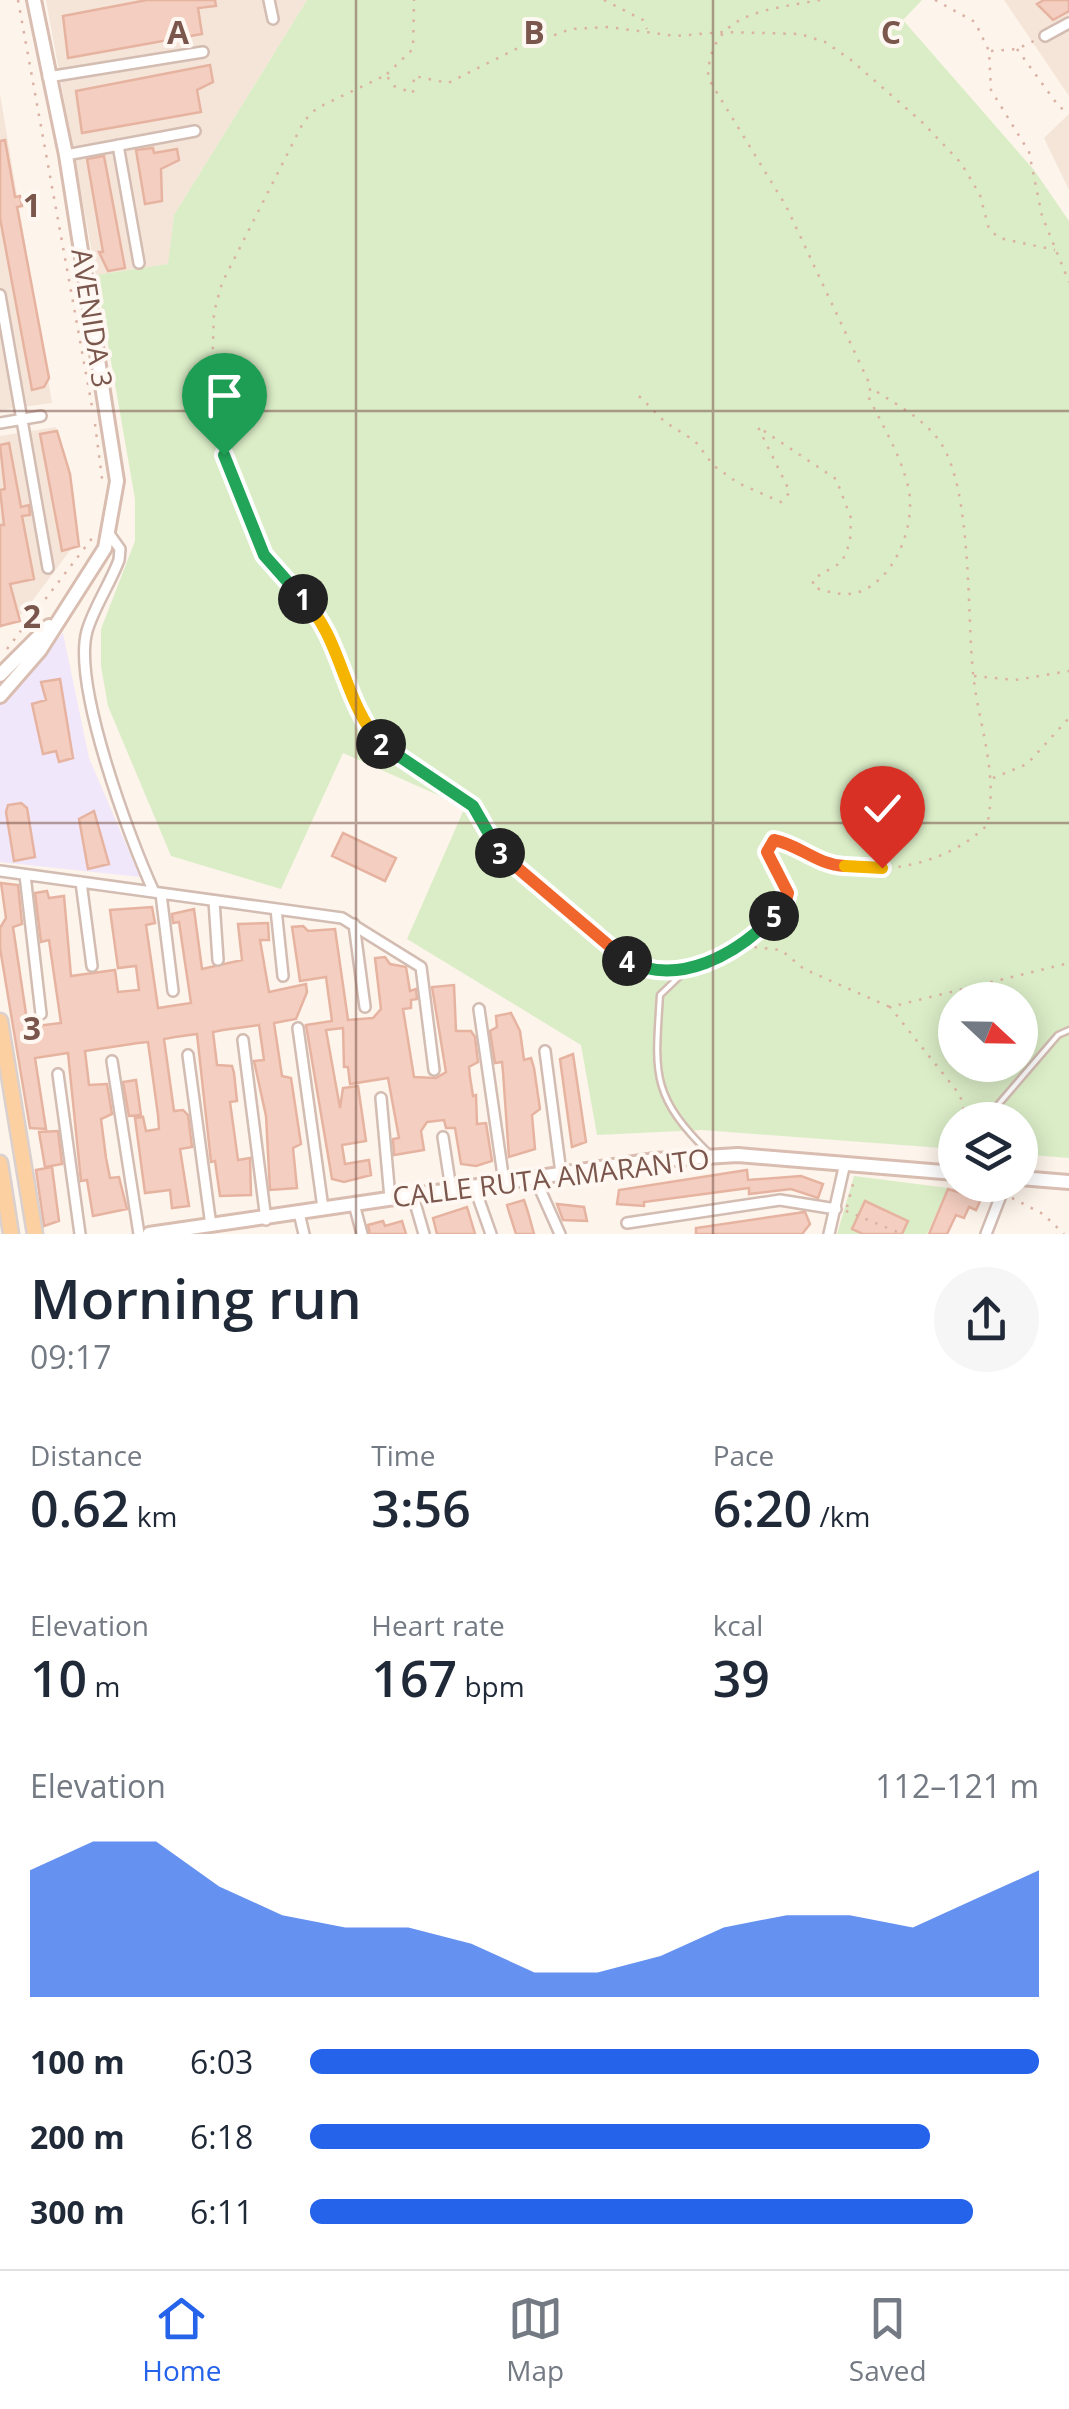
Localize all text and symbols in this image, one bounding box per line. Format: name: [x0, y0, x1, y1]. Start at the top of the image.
text: A: [167, 10, 190, 53]
text: B: [523, 10, 545, 53]
text: C: [881, 10, 901, 53]
text: 1: [23, 183, 41, 226]
street label: AVENIDA 3: [63, 246, 123, 390]
pin: [182, 353, 267, 456]
icon: arrive: [197, 368, 252, 423]
pin: 1: [278, 574, 328, 624]
text: 1: [295, 580, 311, 618]
text: 2: [23, 594, 41, 637]
pin: 2: [356, 719, 406, 769]
text: 2: [373, 725, 389, 763]
pin: [840, 766, 925, 869]
icon: check: [855, 781, 910, 836]
pin: 3: [475, 828, 525, 878]
text: 3: [492, 834, 508, 872]
pin: 5: [749, 891, 799, 941]
text: 5: [766, 897, 782, 935]
pin: 4: [602, 936, 652, 986]
text: 4: [619, 942, 635, 980]
north arrow: [938, 982, 1038, 1082]
map controls: [938, 982, 1038, 1202]
text: 3: [23, 1006, 41, 1049]
button: layers: [938, 1102, 1038, 1202]
street label: CALLE RUTA AMARANTO: [390, 1139, 712, 1215]
text: Morning run: [30, 1260, 362, 1335]
button: share: [934, 1267, 1039, 1372]
text: 09:17: [30, 1335, 112, 1378]
text: Distance: [30, 1436, 143, 1474]
text: Time: [371, 1436, 435, 1474]
text: Pace: [713, 1436, 774, 1474]
text: 0.62: [30, 1474, 129, 1542]
text: 3:56: [371, 1474, 471, 1542]
text: 6:20: [713, 1474, 812, 1542]
text: km: [129, 1497, 177, 1535]
text: /km: [812, 1497, 870, 1535]
text: Elevation: [30, 1606, 149, 1644]
text: Heart rate: [371, 1606, 505, 1644]
text: kcal: [713, 1606, 763, 1644]
text: 10: [30, 1644, 87, 1712]
text: 167: [371, 1644, 457, 1712]
text: 39: [713, 1644, 770, 1712]
text: m: [87, 1667, 120, 1705]
text: bpm: [457, 1667, 525, 1705]
text: Elevation: [30, 1764, 166, 1807]
text: 112–121 m: [875, 1764, 1039, 1807]
text: 100 m: [30, 2040, 125, 2083]
text: 6:03: [190, 2040, 253, 2083]
text: 200 m: [30, 2115, 125, 2158]
text: 6:18: [190, 2115, 253, 2158]
text: 300 m: [30, 2190, 125, 2233]
text: 6:11: [190, 2190, 253, 2233]
tab: Home: [142, 2291, 222, 2389]
tab: Map: [506, 2291, 564, 2389]
tab: Saved: [849, 2291, 927, 2389]

